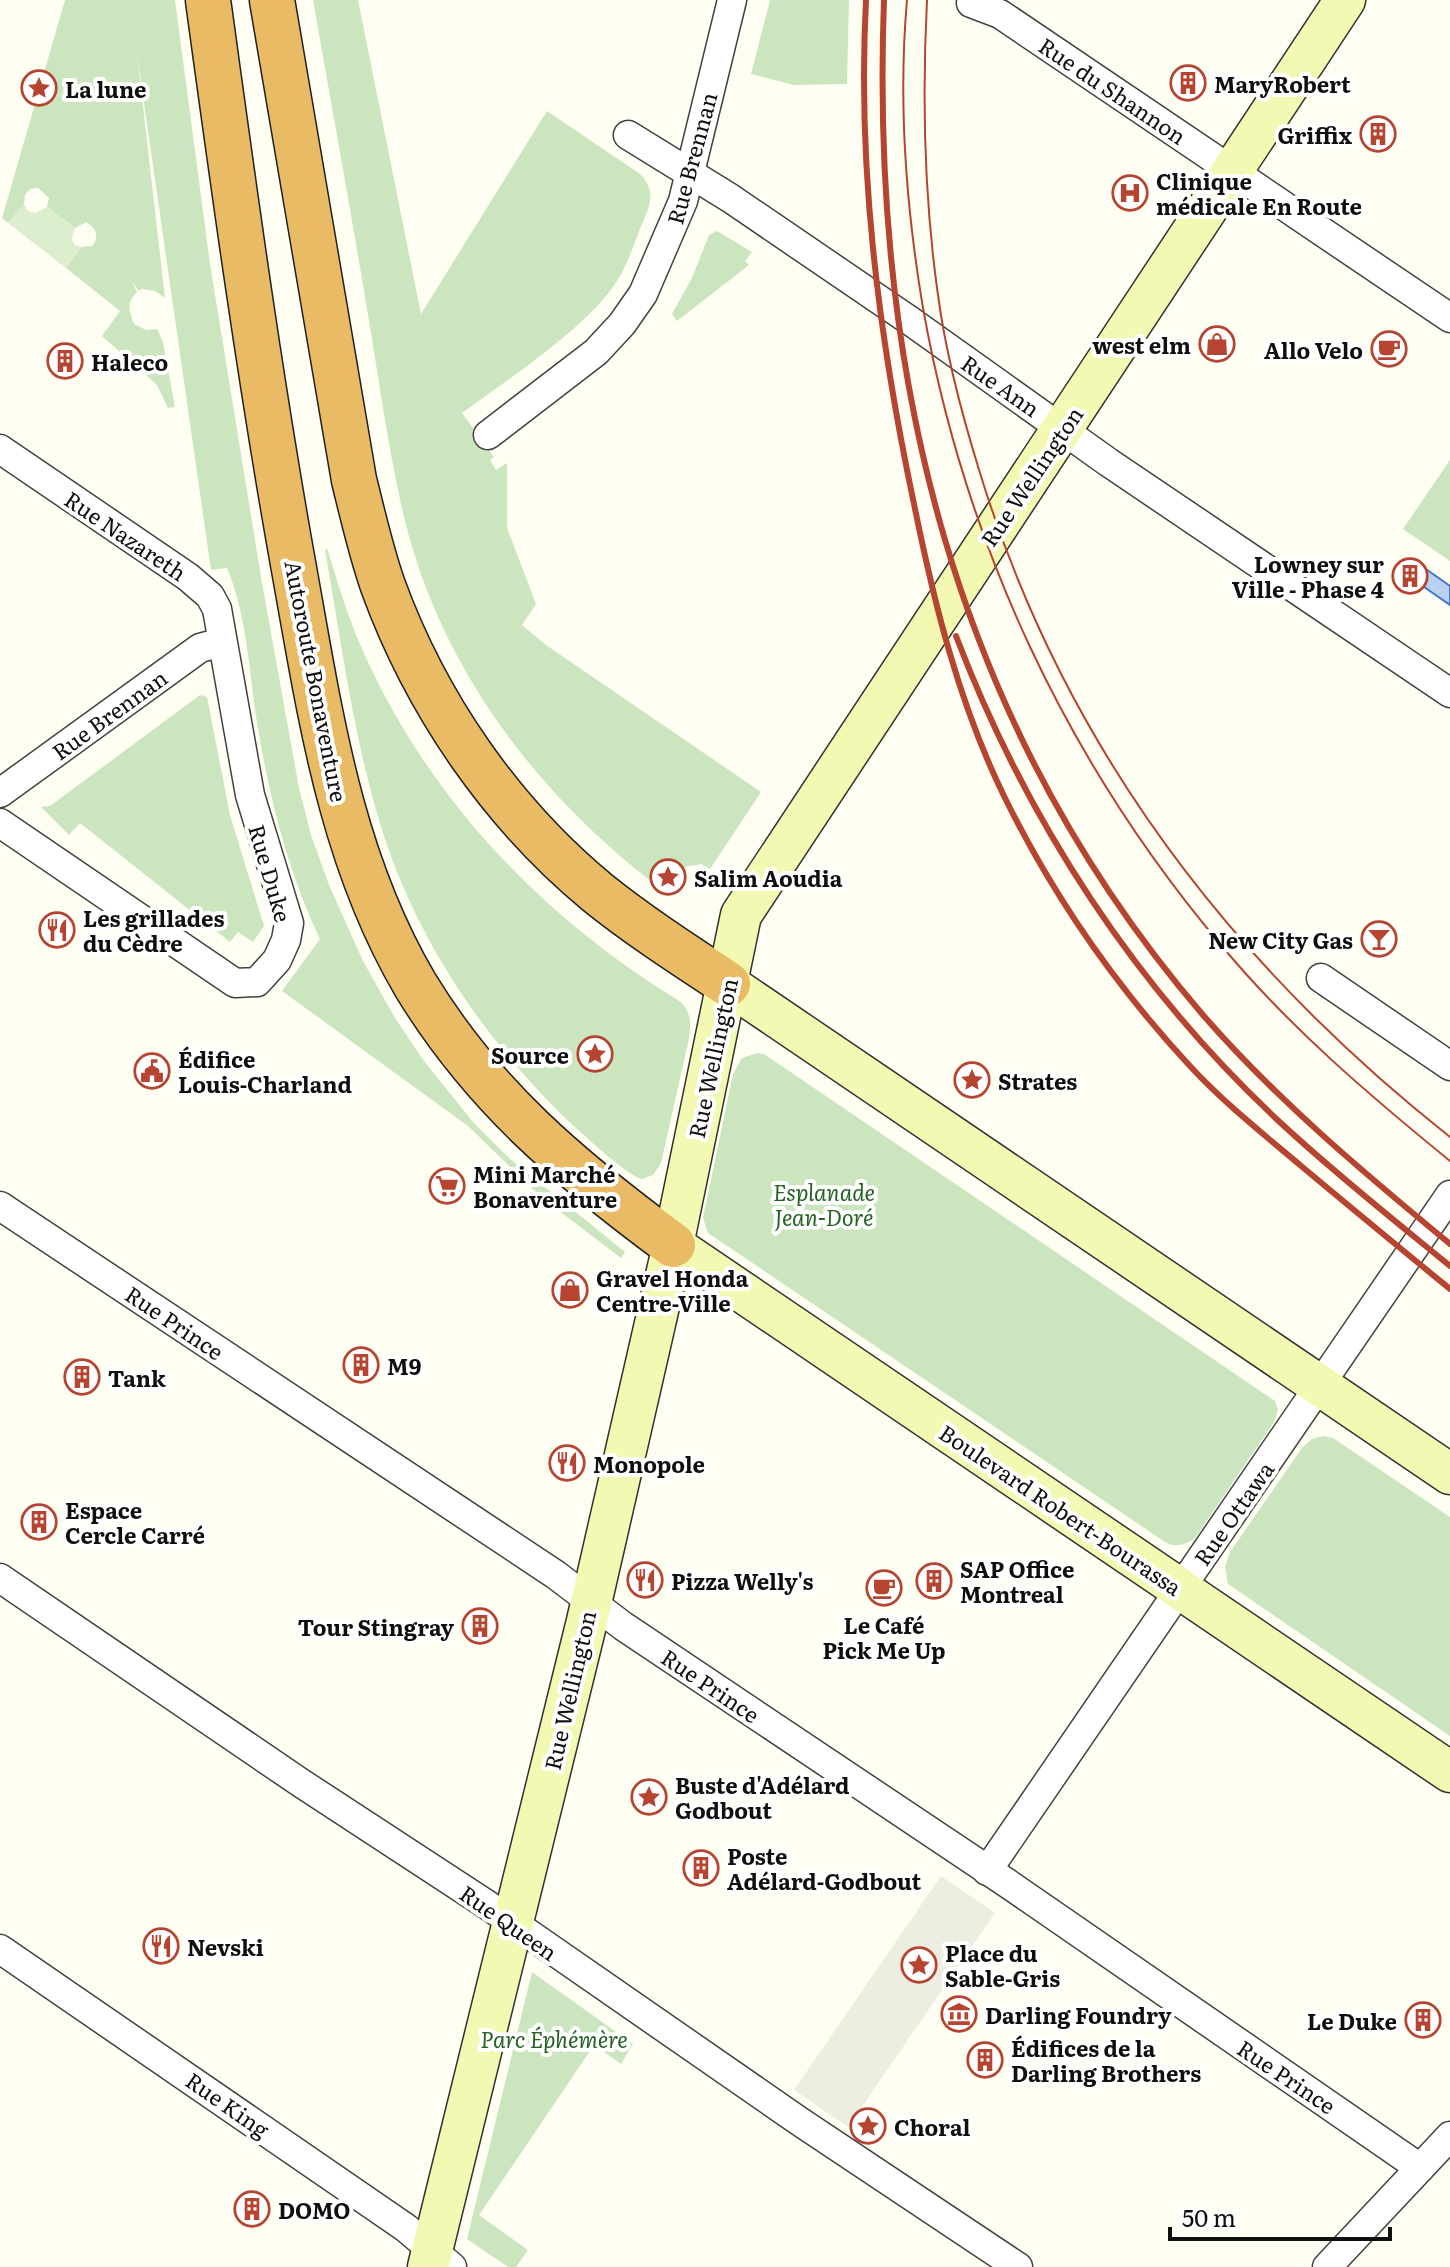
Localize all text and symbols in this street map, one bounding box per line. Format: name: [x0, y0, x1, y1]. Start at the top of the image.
street label: Rue du Shannon: [1033, 28, 1193, 152]
building icon: MaryRobert: [1169, 64, 1207, 102]
place label: MaryRobert: [1214, 67, 1351, 100]
place icon: La lune: [20, 69, 58, 107]
place label: La lune: [65, 72, 147, 105]
street label: Rue Brennan: [657, 88, 725, 228]
building icon: Griffix: [1359, 115, 1397, 153]
place label: Griffix: [1277, 118, 1353, 151]
place label: Clinique médicale En Route: [1156, 164, 1362, 222]
hospital icon: Clinique médicale En Route: [1111, 174, 1149, 212]
shop icon: west elm: [1198, 325, 1236, 363]
place label: west elm: [1092, 328, 1191, 361]
cafe icon: Allo Velo: [1370, 330, 1408, 368]
place label: Allo Velo: [1264, 333, 1363, 366]
building icon: Haleco: [46, 342, 84, 380]
place label: Haleco: [91, 345, 168, 378]
street label: Rue Ann: [955, 346, 1047, 424]
street label: Rue Wellington: [972, 399, 1090, 553]
street label: Rue Nazareth: [58, 482, 194, 588]
place label: Lowney sur Ville - Phase 4: [1232, 547, 1384, 605]
street label: Autoroute Bonaventure: [277, 557, 357, 805]
building icon: Lowney sur Ville - Phase 4: [1391, 557, 1429, 595]
street label: Rue Brennan: [44, 661, 174, 767]
street label: Rue Duke: [241, 820, 301, 926]
place icon: Salim Aoudia: [649, 858, 687, 896]
place label: Salim Aoudia: [694, 861, 843, 894]
place label: Les grillades du Cèdre: [83, 901, 224, 959]
restaurant icon: Les grillades du Cèdre: [38, 911, 76, 949]
bar icon: New City Gas: [1360, 920, 1398, 958]
place label: New City Gas: [1208, 923, 1353, 956]
street label: Rue Wellington: [679, 975, 745, 1141]
place icon: Source: [576, 1035, 614, 1073]
place label: Source: [491, 1038, 569, 1071]
place label: Édifice Louis-Charland: [178, 1042, 352, 1100]
public building icon: Édifice Louis-Charland: [133, 1052, 171, 1090]
place icon: Strates: [953, 1061, 991, 1099]
place label: Strates: [998, 1064, 1077, 1097]
place label: Mini Marché Bonaventure: [473, 1157, 617, 1215]
supermarket icon: Mini Marché Bonaventure: [428, 1167, 466, 1205]
park label: Esplanade Jean-Doré: [773, 1175, 875, 1233]
place label: Gravel Honda Centre-Ville: [596, 1261, 749, 1319]
shop icon: Gravel Honda Centre-Ville: [551, 1271, 589, 1309]
street label: Rue Prince: [119, 1277, 231, 1367]
building icon: M9: [342, 1346, 380, 1384]
place label: M9: [387, 1349, 421, 1382]
building icon: Tank: [63, 1358, 101, 1396]
place label: Tank: [108, 1361, 166, 1394]
street label: Boulevard Robert-Bourassa: [933, 1415, 1189, 1603]
restaurant icon: Monopole: [548, 1444, 586, 1482]
place label: Monopole: [593, 1447, 705, 1480]
street label: Rue Ottawa: [1185, 1454, 1281, 1572]
place label: Espace Cercle Carré: [65, 1493, 205, 1551]
building icon: Espace Cercle Carré: [20, 1503, 58, 1541]
place label: SAP Office Montreal: [960, 1552, 1074, 1610]
restaurant icon: Pizza Welly's: [626, 1561, 664, 1599]
building icon: SAP Office Montreal: [915, 1562, 953, 1600]
place label: Pizza Welly's: [671, 1564, 813, 1597]
cafe icon: Le Café Pick Me Up: [865, 1569, 903, 1607]
building icon: Tour Stingray: [461, 1607, 499, 1645]
street label: Rue Wellington: [535, 1607, 603, 1773]
place label: Le Café Pick Me Up: [823, 1608, 946, 1666]
place label: Tour Stingray: [298, 1610, 455, 1643]
street label: Rue Prince: [655, 1640, 767, 1730]
place label: Buste d'Adélard Godbout: [675, 1768, 850, 1826]
place icon: Buste d'Adélard Godbout: [630, 1778, 668, 1816]
place label: Poste Adélard-Godbout: [727, 1839, 921, 1897]
building icon: Poste Adélard-Godbout: [682, 1849, 720, 1887]
street label: Rue Queen: [453, 1876, 565, 1968]
restaurant icon: Nevski: [142, 1927, 180, 1965]
place label: Nevski: [187, 1930, 264, 1963]
place label: Place du Sable-Gris: [945, 1936, 1060, 1994]
place icon: Place du Sable-Gris: [900, 1946, 938, 1984]
museum icon: Darling Foundry: [940, 1995, 978, 2033]
place label: Darling Foundry: [985, 1998, 1172, 2031]
building icon: Le Duke: [1404, 2001, 1442, 2039]
place label: Le Duke: [1307, 2004, 1397, 2037]
park label: Parc Éphémère: [480, 2022, 628, 2055]
place label: Édifices de la Darling Brothers: [1011, 2031, 1201, 2089]
street label: Rue Prince: [1231, 2031, 1343, 2121]
building icon: Édifices de la Darling Brothers: [966, 2041, 1004, 2079]
street label: Rue King: [179, 2063, 277, 2145]
place icon: Choral: [849, 2107, 887, 2145]
place label: Choral: [894, 2110, 971, 2143]
building icon: DOMO: [233, 2190, 271, 2228]
scale bar: [1170, 2191, 1390, 2241]
place label: DOMO: [278, 2193, 350, 2226]
text: 50 m: [1182, 2199, 1236, 2234]

